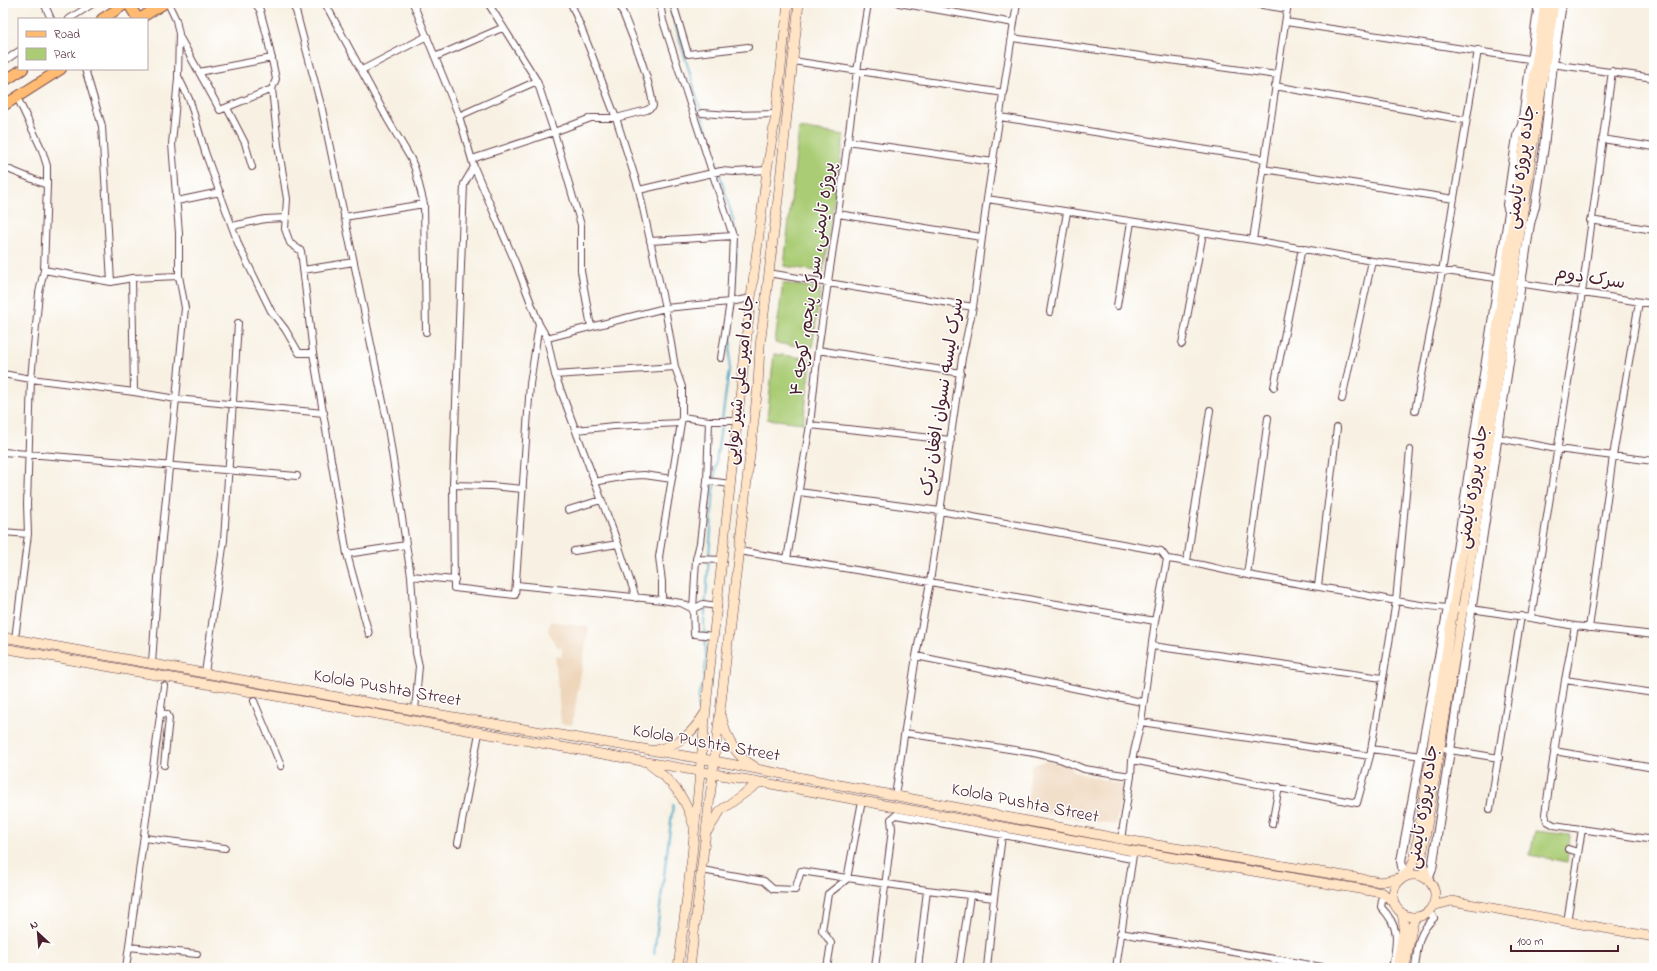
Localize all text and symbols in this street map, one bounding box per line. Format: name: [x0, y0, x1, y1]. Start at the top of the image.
legend: [18, 18, 148, 70]
text: Road: [54, 26, 80, 44]
text: Park: [54, 46, 76, 64]
street label: جاده پروژه تایمنی: [1500, 103, 1544, 231]
street label: پروژه تایمنی، سرک پنجم، کوچه ۴: [785, 160, 843, 398]
street label: سرک دوم: [1553, 261, 1627, 297]
street label: جاده امیر علی شیر نوایی: [719, 294, 763, 466]
street label: سرک لیسه نسوان افغان‌ ترک: [914, 296, 972, 498]
street label: جاده پروژه تایمنی: [1451, 423, 1497, 551]
street label: Kolola Pushta Street: [311, 663, 463, 715]
street label: Kolola Pushta Street: [630, 718, 782, 770]
street label: جاده پروژه تایمنی: [1401, 743, 1447, 871]
street label: Kolola Pushta Street: [949, 777, 1101, 831]
north arrow: [18, 913, 58, 953]
text: N: [27, 916, 41, 934]
scale bar: [1511, 927, 1618, 953]
text: 100 m: [1517, 933, 1544, 951]

